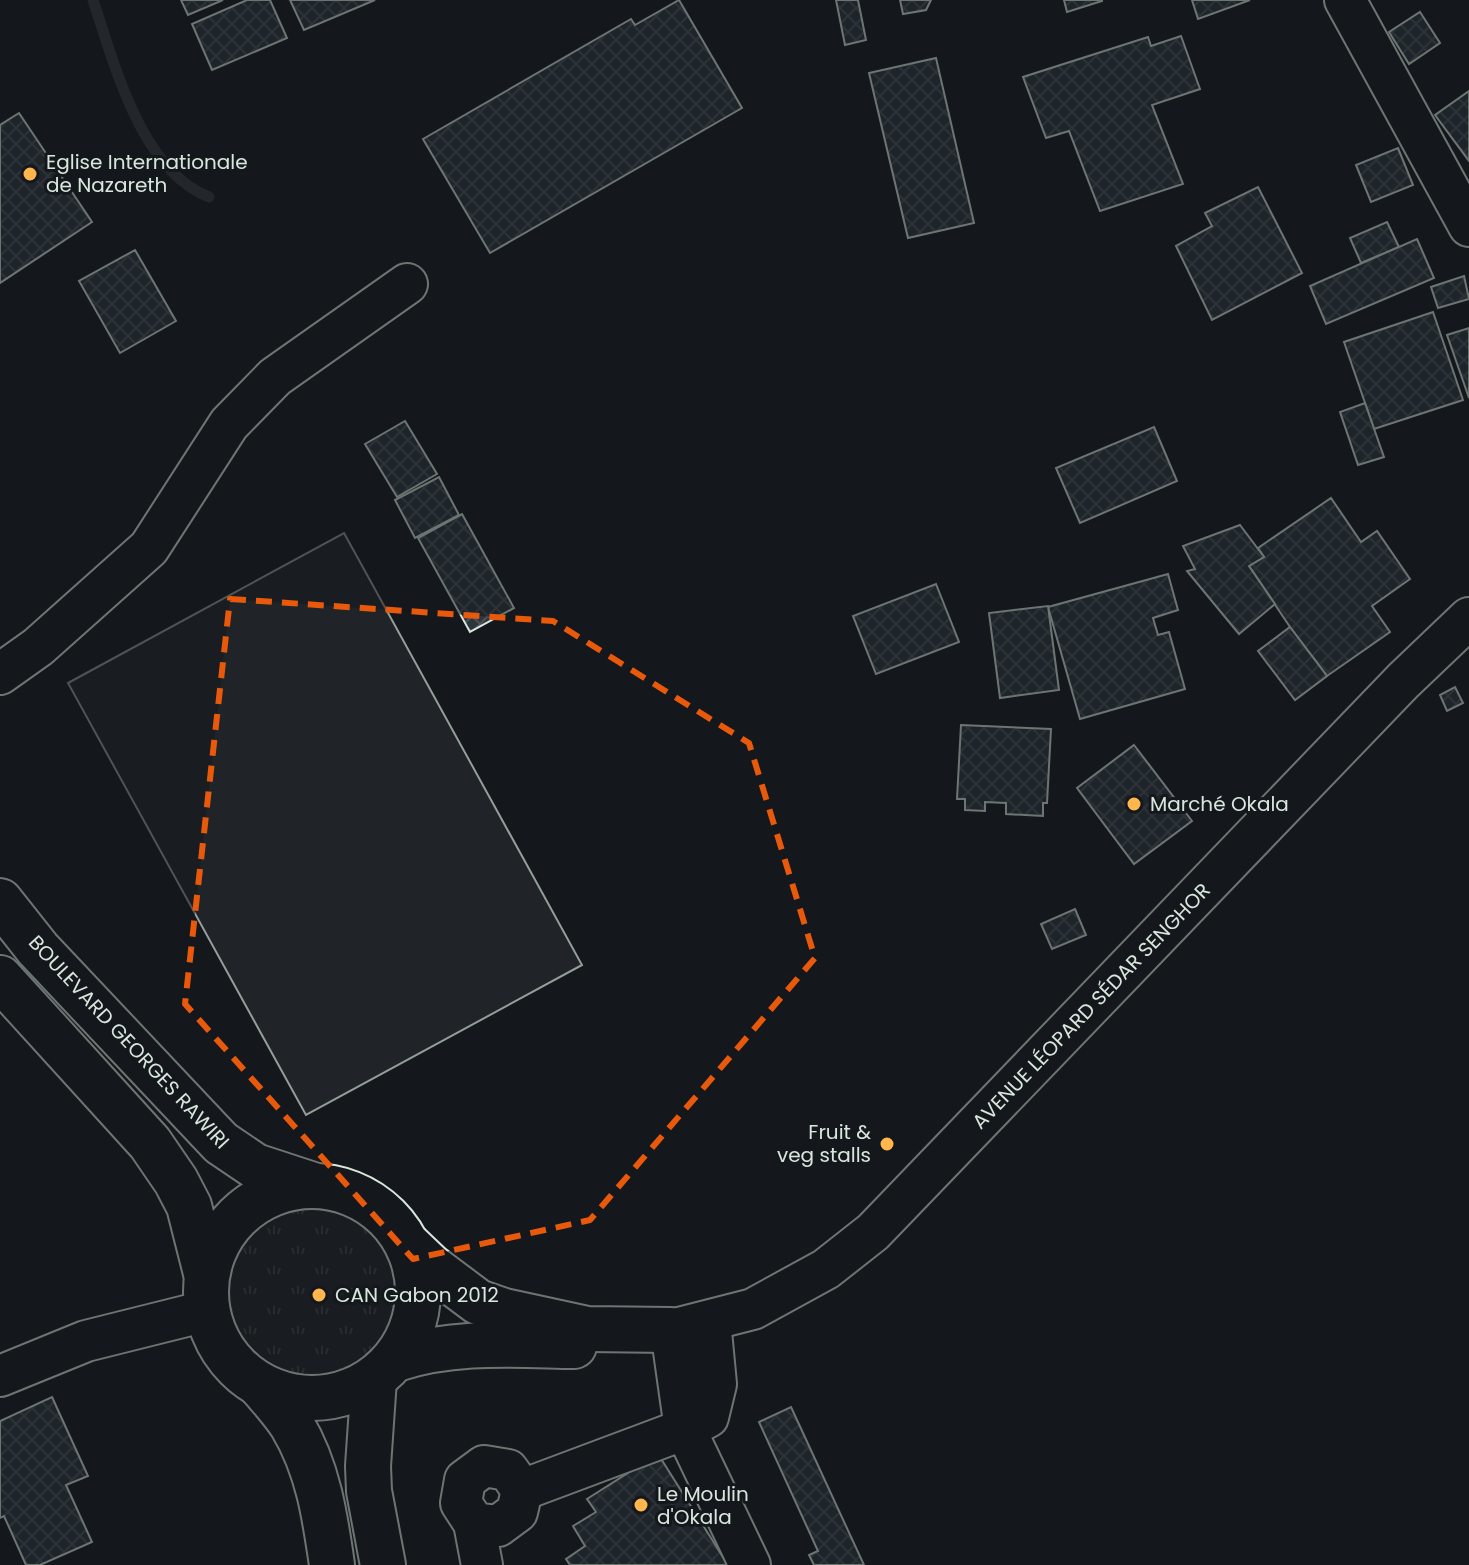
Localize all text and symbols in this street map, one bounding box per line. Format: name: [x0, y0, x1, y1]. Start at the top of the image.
place label: Eglise Internationale de Nazareth: [46, 148, 248, 199]
marker: Eglise Internationale de Nazareth: [21, 165, 39, 183]
place label: Marché Okala: [1150, 790, 1289, 818]
marker: Marché Okala: [1125, 795, 1143, 813]
street label: AVENUE LÉOPARD SÉDAR SENGHOR: [966, 877, 1216, 1135]
street label: BOULEVARD GEORGES RAWIRI: [22, 929, 236, 1155]
place label: Fruit & veg stalls: [777, 1118, 871, 1169]
marker: Fruit & veg stalls: [878, 1135, 896, 1153]
place label: CAN Gabon 2012: [335, 1281, 499, 1309]
marker: CAN Gabon 2012: [310, 1286, 328, 1304]
place label: Le Moulin d'Okala: [657, 1480, 749, 1531]
marker: Le Moulin d'Okala: [632, 1496, 650, 1514]

